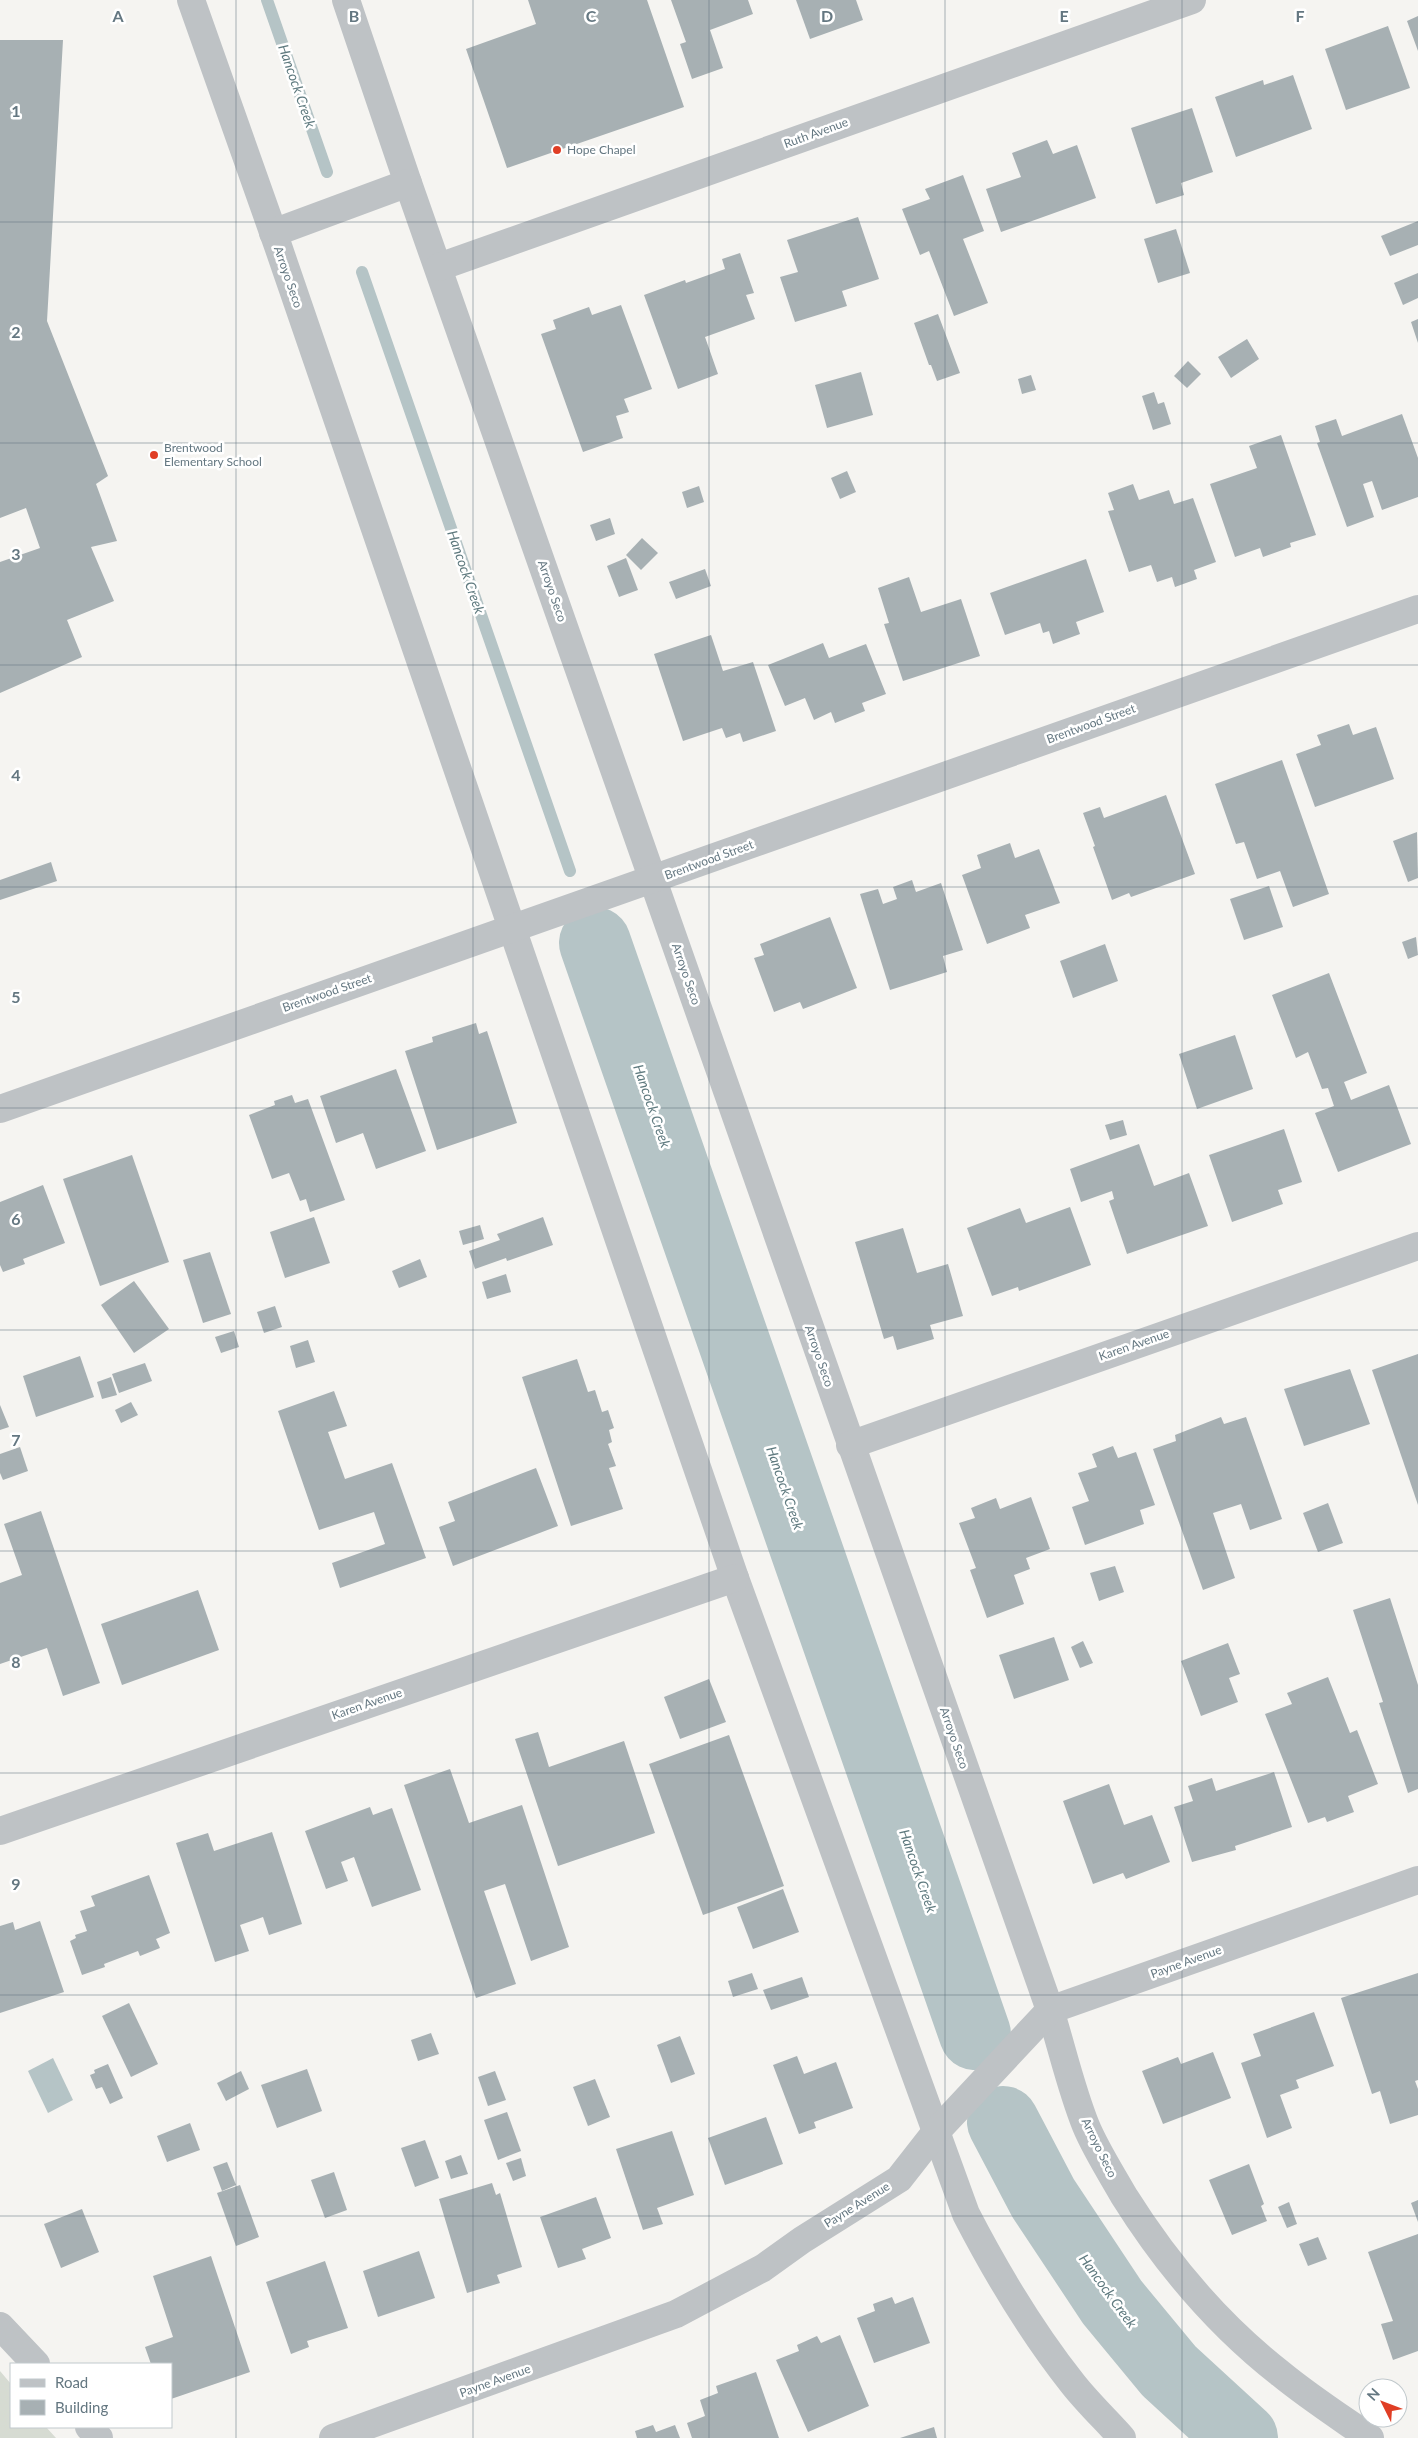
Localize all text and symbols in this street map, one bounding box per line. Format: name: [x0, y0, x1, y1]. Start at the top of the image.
text: A: [111, 6, 124, 25]
text: B: [349, 6, 359, 25]
text: C: [586, 6, 597, 25]
text: D: [821, 6, 833, 25]
text: E: [1059, 6, 1069, 25]
text: F: [1295, 6, 1305, 25]
water label: Hancock Creek: [275, 42, 320, 130]
text: 1: [11, 101, 21, 120]
street label: Ruth Avenue: [782, 114, 850, 151]
place label: Hope Chapel: [567, 142, 636, 157]
marker: Hope Chapel: [551, 144, 563, 156]
street label: Arroyo Seco: [271, 244, 306, 310]
text: 2: [11, 322, 21, 341]
place label: Brentwood Elementary School: [164, 440, 262, 469]
marker: Brentwood Elementary School: [148, 449, 160, 461]
water label: Hancock Creek: [444, 528, 489, 616]
text: 3: [11, 544, 21, 563]
street label: Arroyo Seco: [535, 558, 570, 624]
street label: Brentwood Street: [1044, 700, 1138, 747]
text: 4: [11, 765, 21, 784]
street label: Brentwood Street: [662, 836, 756, 883]
street label: Arroyo Seco: [669, 941, 704, 1007]
street label: Brentwood Street: [280, 970, 374, 1015]
text: 5: [11, 987, 21, 1006]
water label: Hancock Creek: [630, 1062, 675, 1150]
text: 6: [11, 1209, 21, 1228]
street label: Arroyo Seco: [802, 1323, 837, 1389]
street label: Karen Avenue: [1097, 1325, 1171, 1364]
text: 7: [11, 1430, 21, 1449]
water label: Hancock Creek: [763, 1444, 808, 1532]
text: 8: [11, 1652, 21, 1671]
street label: Karen Avenue: [330, 1684, 404, 1723]
street label: Arroyo Seco: [937, 1705, 972, 1771]
water label: Hancock Creek: [896, 1827, 941, 1915]
text: 9: [11, 1874, 21, 1893]
street label: Payne Avenue: [1148, 1942, 1223, 1981]
street label: Arroyo Seco: [1079, 2116, 1120, 2180]
street label: Payne Avenue: [821, 2178, 892, 2231]
water label: Hancock Creek: [1076, 2250, 1141, 2331]
street label: Payne Avenue: [457, 2361, 532, 2400]
legend: [10, 2363, 172, 2428]
text: Road: [55, 2373, 88, 2391]
north arrow: [1358, 2378, 1408, 2428]
text: N: [1363, 2384, 1383, 2404]
text: Building: [55, 2398, 108, 2416]

